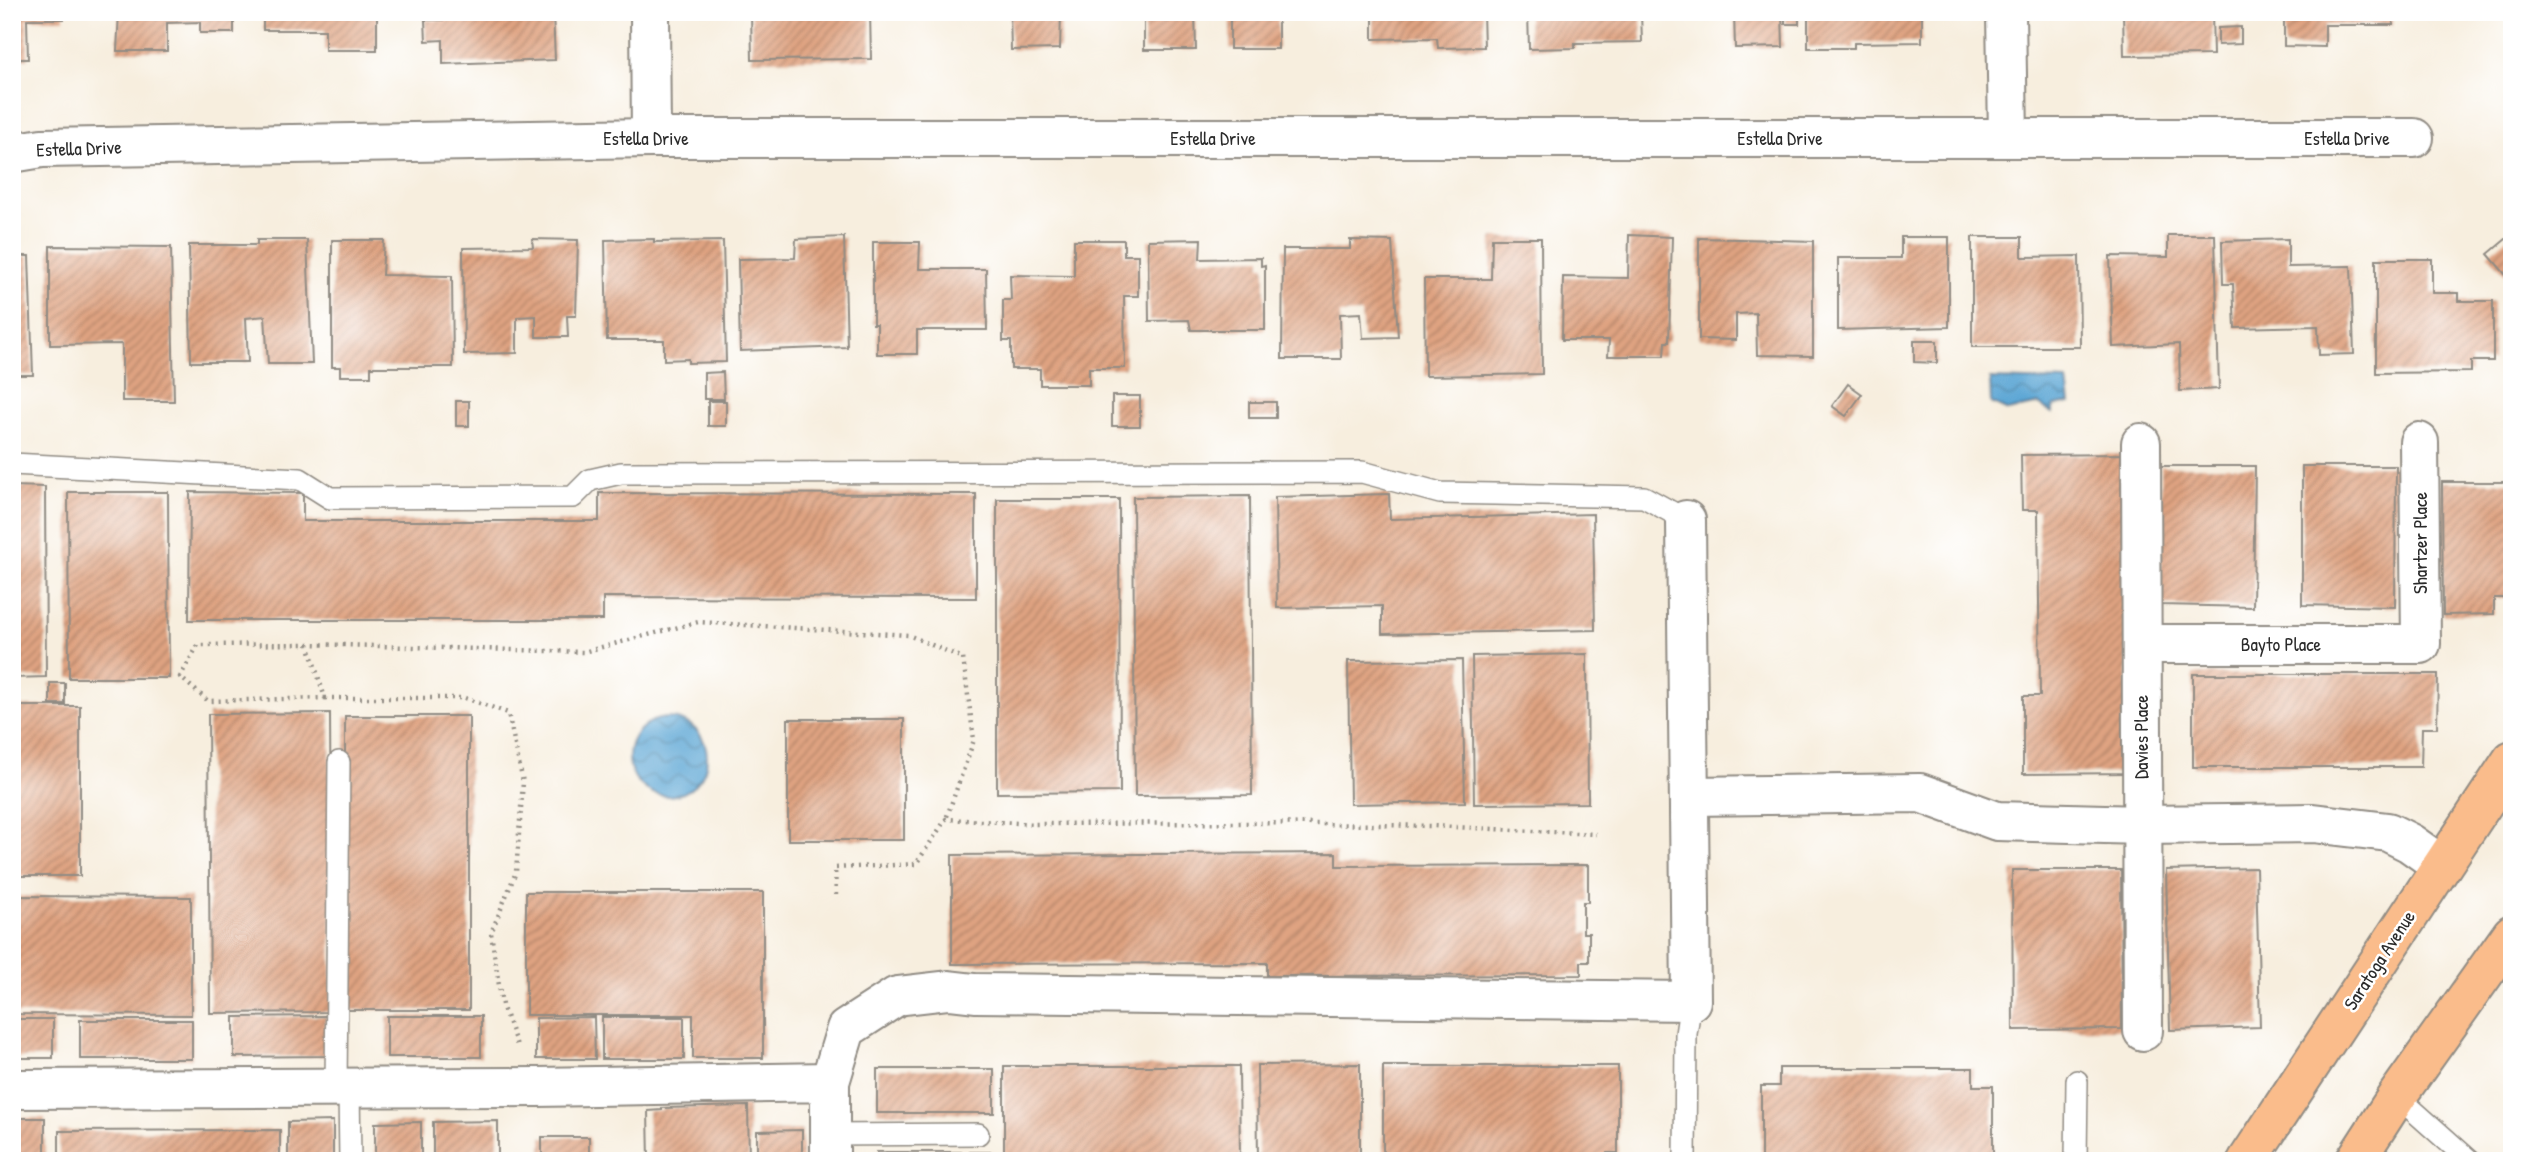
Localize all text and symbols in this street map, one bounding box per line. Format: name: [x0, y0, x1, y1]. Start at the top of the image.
street label: Estella Drive: [603, 125, 689, 151]
street label: Estella Drive: [1170, 125, 1256, 151]
street label: Estella Drive: [1737, 125, 1823, 151]
street label: Estella Drive: [2304, 125, 2390, 151]
street label: Estella Drive: [36, 133, 123, 162]
street label: Shartzer Place: [2407, 492, 2433, 594]
street label: Bayto Place: [2241, 631, 2322, 657]
street label: Davies Place: [2128, 694, 2154, 779]
street label: Saratoga Avenue: [2337, 905, 2421, 1015]

